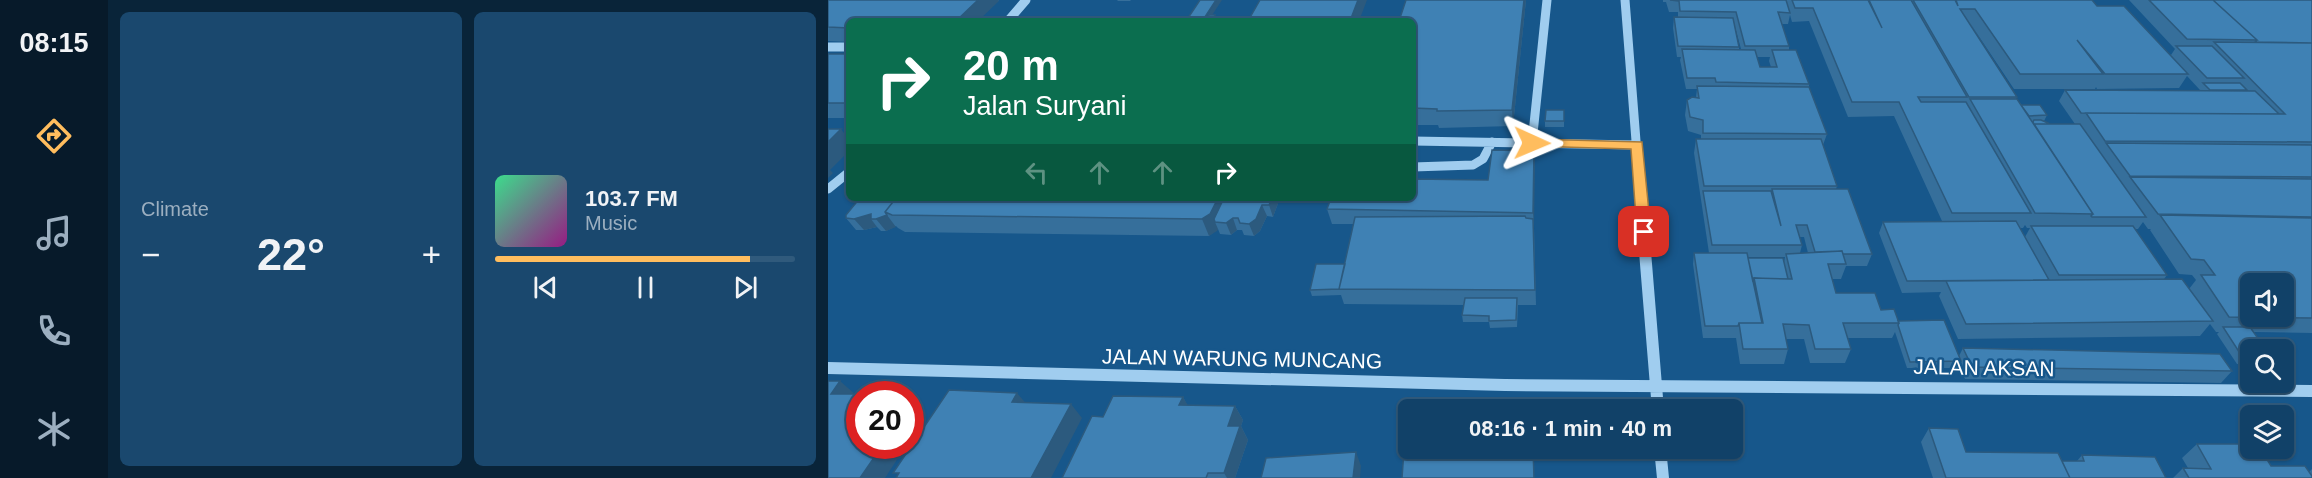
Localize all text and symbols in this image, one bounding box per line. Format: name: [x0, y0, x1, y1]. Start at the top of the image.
text: 08:15: [19, 28, 89, 58]
icon: right: [864, 42, 942, 120]
text: 20 m: [963, 42, 1059, 89]
text: Jalan Suryani: [963, 91, 1127, 121]
position arrow: [1500, 111, 1564, 175]
icon: directions: [33, 115, 75, 157]
icon: left: [1020, 156, 1053, 189]
icon: ahead: [1083, 156, 1116, 189]
icon: ahead: [1146, 156, 1179, 189]
icon: right: [1209, 156, 1242, 189]
text: 103.7 FM: [585, 186, 678, 211]
text: Climate: [141, 198, 209, 220]
pin: [1618, 206, 1669, 257]
icon: music: [33, 212, 75, 254]
text: Music: [585, 212, 637, 234]
icon: arrive: [1627, 215, 1660, 248]
text: 22°: [257, 229, 325, 280]
text: −: [141, 236, 160, 273]
text: +: [422, 236, 441, 273]
icon: previous: [529, 271, 562, 304]
icon: pause: [629, 271, 662, 304]
icon: next: [729, 271, 762, 304]
map controls: [2240, 273, 2294, 459]
button: sound: [2240, 273, 2294, 327]
icon: phone: [33, 310, 75, 352]
button: search: [2240, 339, 2294, 393]
street label: JALAN WARUNG MUNCANG: [1102, 345, 1382, 372]
street label: JALAN AKSAN: [1913, 355, 2055, 380]
speed limit sign: 20: [846, 381, 924, 459]
button: layers: [2240, 405, 2294, 459]
icon: climate: [33, 408, 75, 450]
text: 08:16 · 1 min · 40 m: [1469, 416, 1672, 441]

